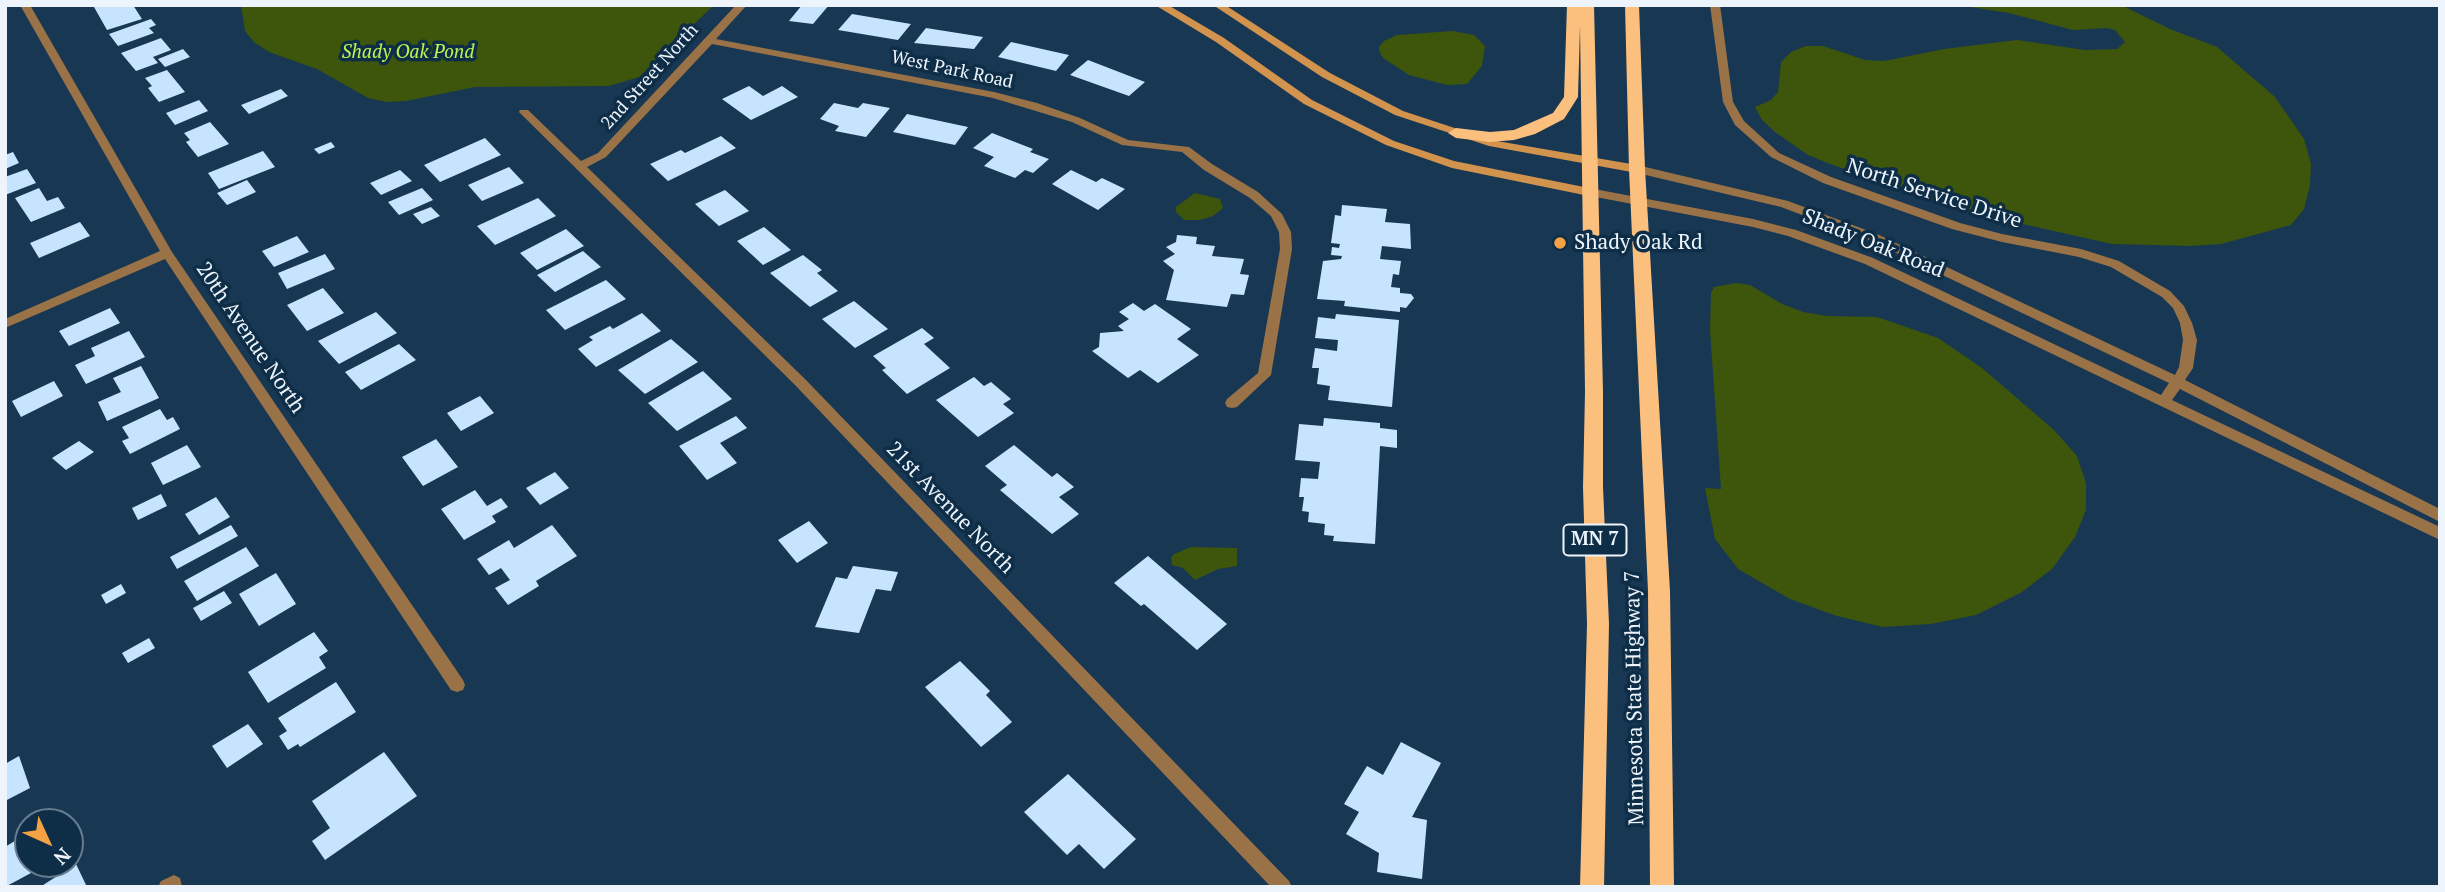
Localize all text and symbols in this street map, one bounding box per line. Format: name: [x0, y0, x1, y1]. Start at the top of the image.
street label: 2nd Street North: [597, 20, 703, 134]
water label: Shady Oak Pond: [342, 42, 474, 64]
street label: West Park Road: [889, 47, 1015, 93]
street label: North Service Drive: [1843, 154, 2025, 234]
street label: Shady Oak Road: [1799, 204, 1947, 284]
place label: Shady Oak Rd: [1574, 230, 1703, 256]
marker: Shady Oak Rd: [1552, 235, 1568, 251]
street label: 20th Avenue North: [190, 258, 310, 418]
street label: 21st Avenue North: [881, 437, 1019, 579]
road number: MN 7: [1564, 524, 1626, 555]
street label: Minnesota State Highway 7: [1620, 570, 1650, 826]
north arrow: [14, 808, 84, 878]
text: N: [49, 843, 77, 871]

